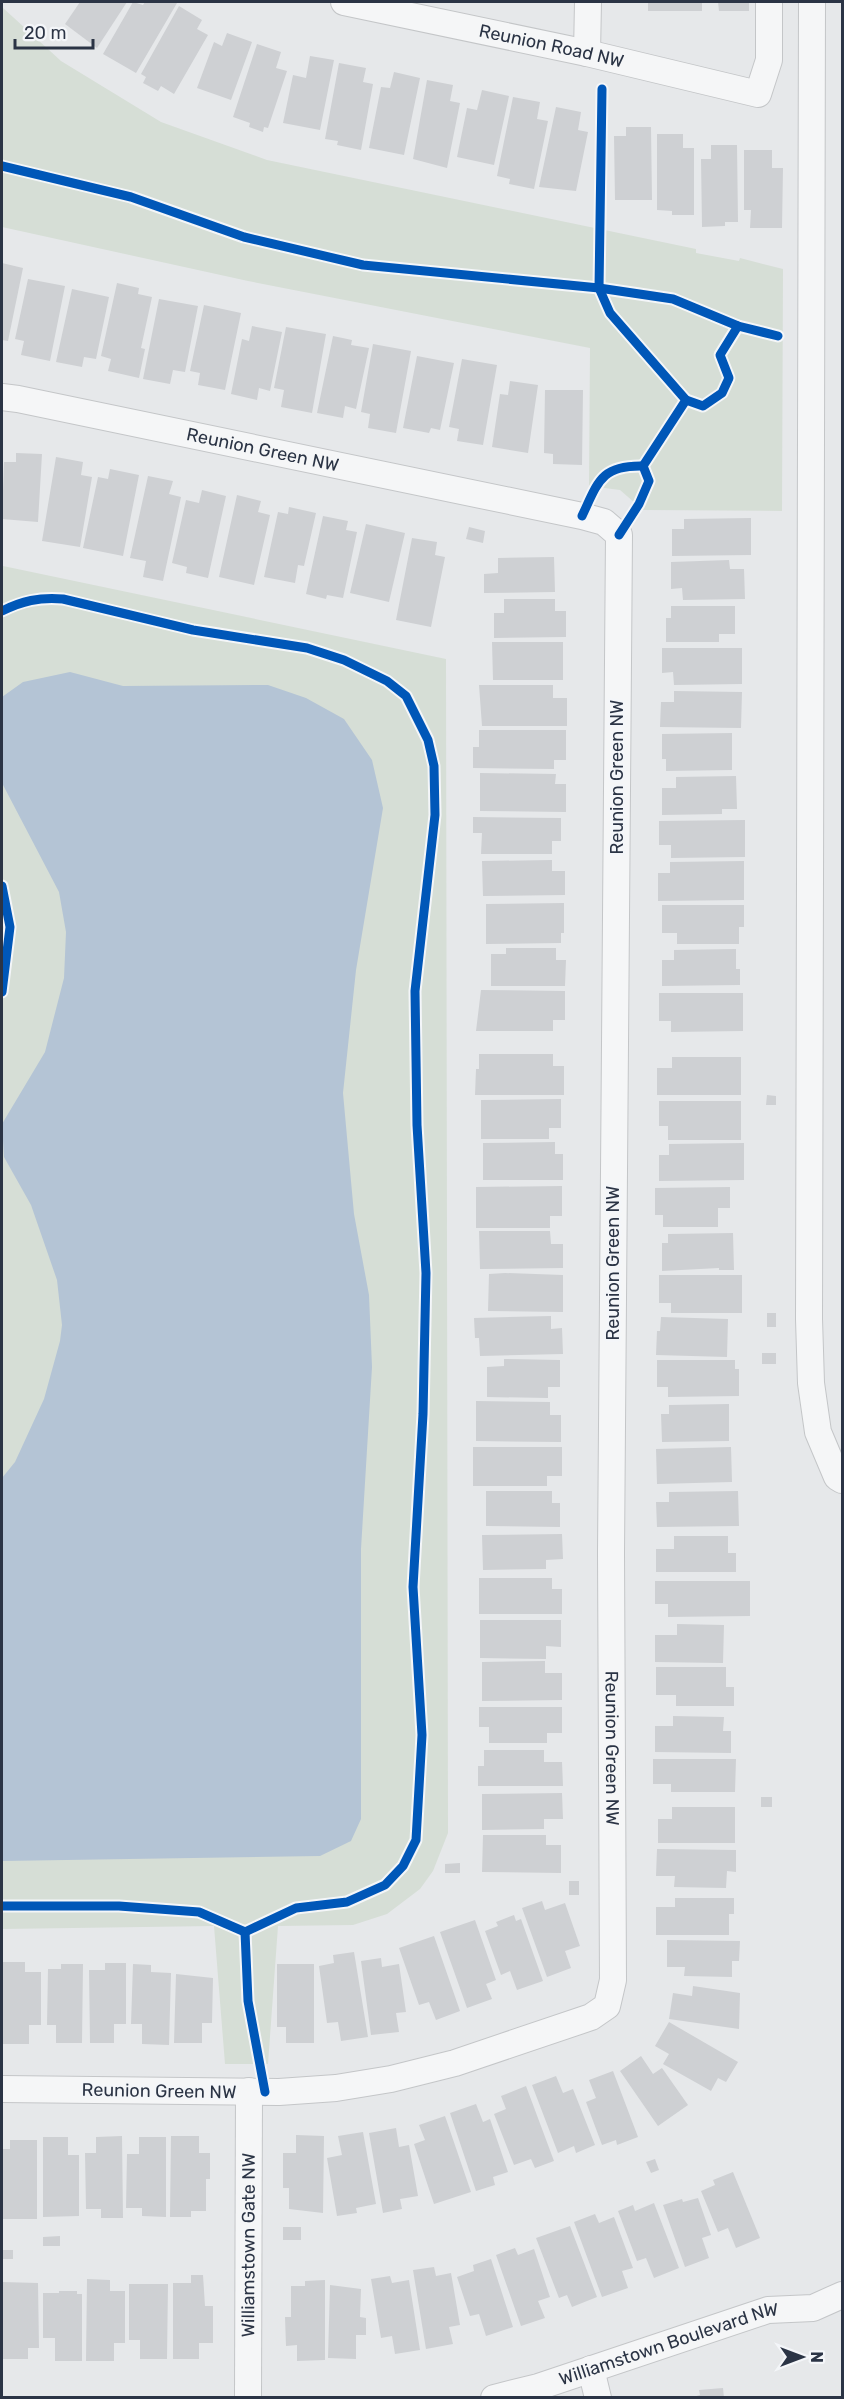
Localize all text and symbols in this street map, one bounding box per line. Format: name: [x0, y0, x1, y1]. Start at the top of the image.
scale bar: [15, 12, 93, 50]
street label: Reunion Road NW: [477, 20, 626, 72]
text: 20 m: [24, 22, 66, 44]
street label: Reunion Green NW: [185, 423, 341, 476]
street label: Reunion Green NW: [606, 700, 628, 854]
street label: Reunion Green NW: [602, 1186, 624, 1340]
street label: Reunion Green NW: [601, 1671, 623, 1826]
street label: Reunion Green NW: [81, 2079, 237, 2103]
street label: Williamstown Gate NW: [237, 2153, 260, 2337]
street label: Williamstown Boulevard NW: [556, 2299, 778, 2390]
north arrow: [772, 2327, 832, 2387]
text: N: [807, 2351, 826, 2363]

